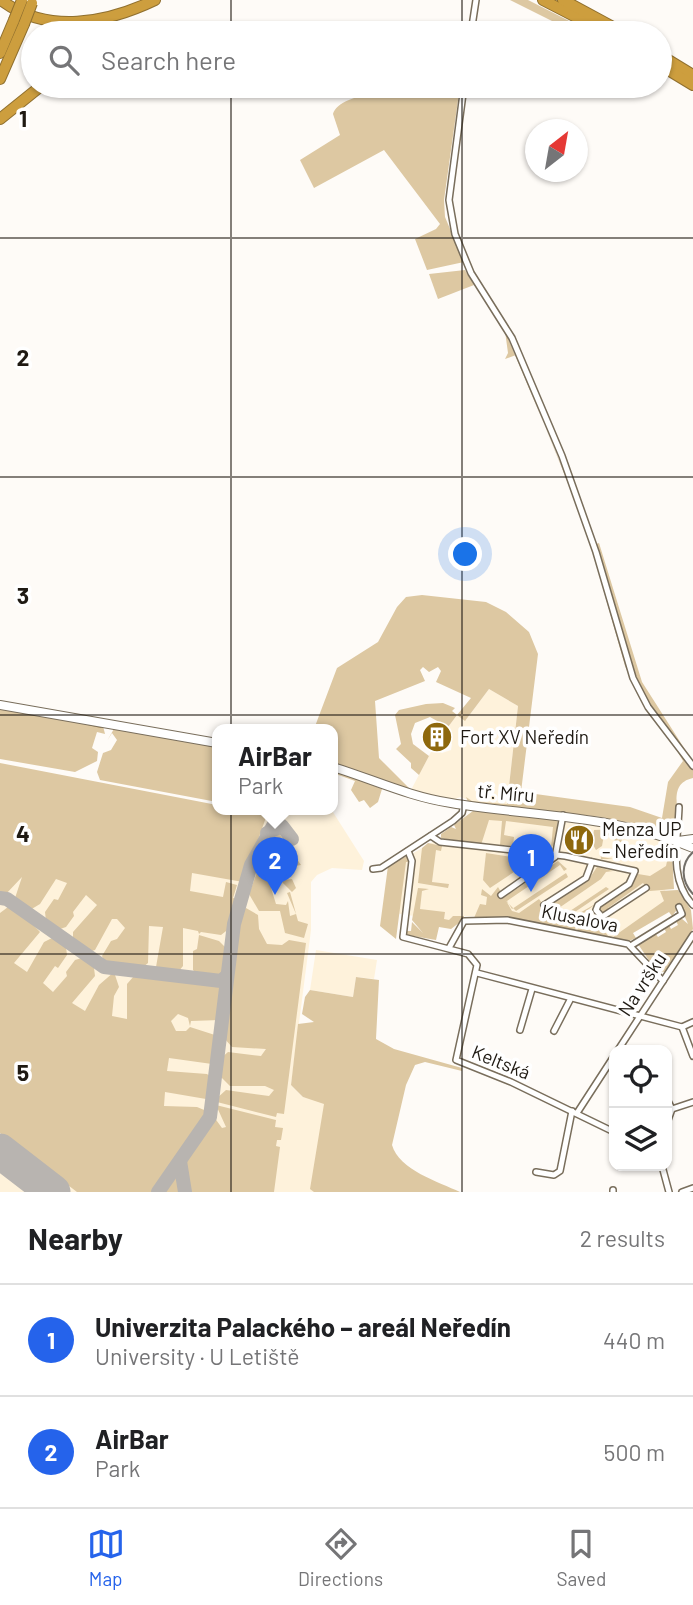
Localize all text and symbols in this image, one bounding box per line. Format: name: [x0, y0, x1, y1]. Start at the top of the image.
search box: [21, 21, 672, 98]
icon: search: [45, 41, 83, 79]
text: Search here: [101, 44, 236, 75]
text: 1: [19, 104, 27, 132]
north arrow: [525, 119, 588, 182]
text: 2: [17, 343, 29, 371]
your location: [448, 537, 482, 571]
text: 3: [17, 581, 29, 609]
building icon: Fort XV Neředín: [420, 720, 454, 754]
popup: [212, 724, 338, 815]
place label: Fort XV Neředín: [460, 725, 589, 748]
text: AirBar: [238, 740, 312, 771]
text: Park: [238, 771, 283, 799]
street label: tř. Míru: [477, 779, 535, 806]
place label: Menza UP – Neředín: [602, 817, 681, 862]
text: 4: [16, 819, 30, 847]
restaurant icon: Menza UP – Neředín: [562, 823, 596, 857]
pin: 1: [508, 834, 554, 892]
pin: 2: [252, 837, 298, 895]
street label: Klusalova: [540, 899, 621, 936]
street label: Na vršku: [613, 948, 671, 1020]
street label: Keltská: [469, 1039, 534, 1084]
map controls: [609, 1045, 672, 1171]
button: locate: [609, 1045, 672, 1108]
text: 5: [17, 1058, 29, 1086]
button: layers: [609, 1108, 672, 1171]
text: Nearby: [28, 1220, 123, 1256]
text: 2 results: [580, 1224, 665, 1252]
text: Univerzita Palackého – areál Neředín: [95, 1311, 511, 1342]
text: 1: [47, 1326, 55, 1354]
text: 440 m: [603, 1326, 665, 1354]
text: University · U Letiště: [95, 1342, 300, 1370]
text: AirBar: [95, 1423, 169, 1454]
text: 2: [45, 1438, 57, 1466]
text: 500 m: [604, 1438, 665, 1466]
text: Park: [95, 1454, 140, 1482]
tab: Map: [87, 1525, 125, 1590]
tab: Directions: [298, 1525, 383, 1590]
tab: Saved: [556, 1525, 606, 1590]

